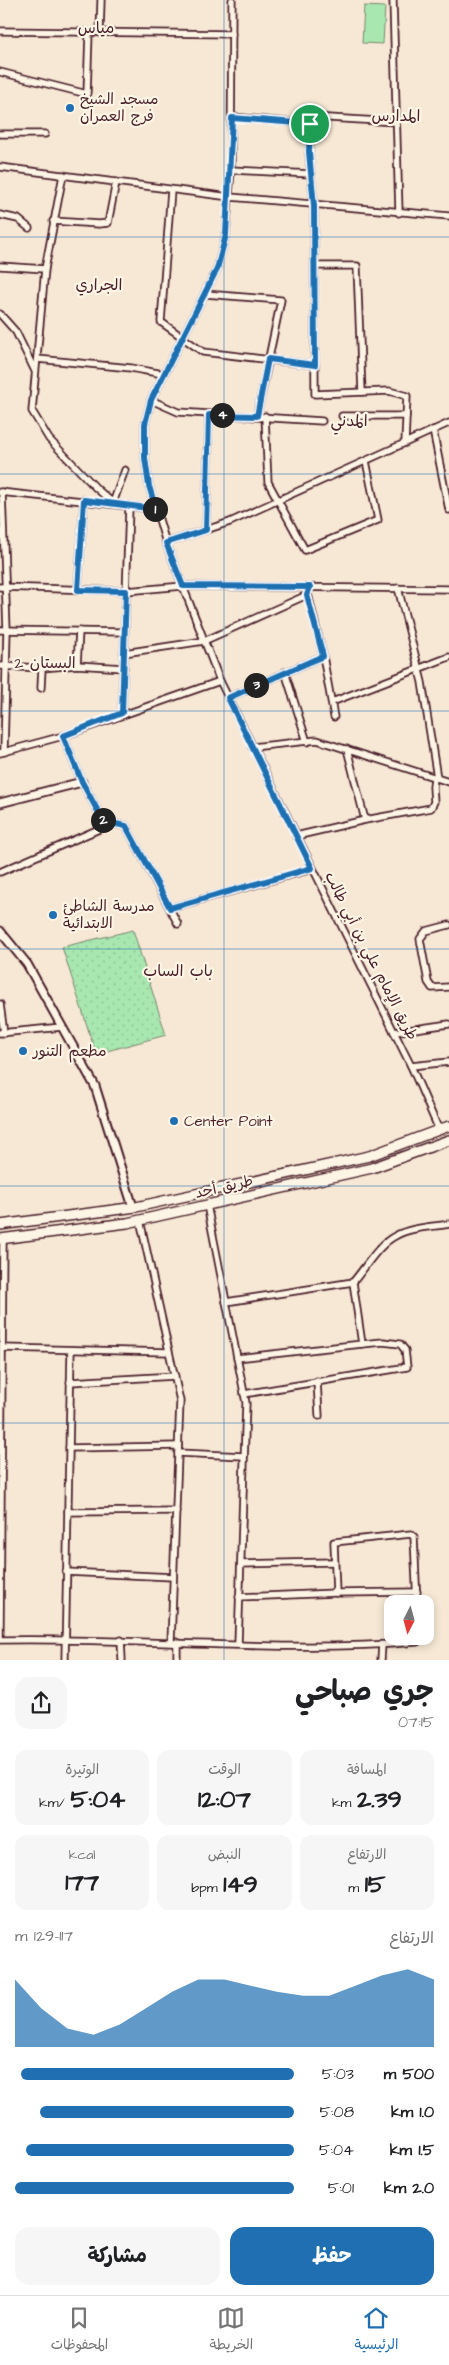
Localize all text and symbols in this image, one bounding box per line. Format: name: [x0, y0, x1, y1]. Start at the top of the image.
district label: مياس: [78, 17, 114, 39]
place label: مسجد الشيخ فرج العمران: [80, 89, 159, 127]
marker: مسجد الشيخ فرج العمران: [64, 102, 76, 114]
pin: [289, 103, 331, 145]
district label: المدارس: [372, 105, 421, 127]
icon: arrive: [296, 110, 324, 138]
district label: الجراري: [76, 274, 122, 296]
pin: 4: [210, 402, 234, 428]
text: 4: [218, 405, 227, 425]
district label: المدني: [330, 410, 368, 435]
pin: 1: [142, 496, 168, 522]
text: 1: [155, 499, 156, 519]
district label: البستان 2: [14, 652, 76, 674]
pin: 3: [244, 672, 268, 698]
text: 3: [253, 675, 260, 695]
pin: 2: [90, 808, 116, 832]
text: 2: [99, 810, 108, 830]
street label: طريق الإمام علي بن أبي طالب: [318, 868, 423, 1045]
place label: مدرسة الشاطئ الابتدائية: [63, 896, 155, 934]
marker: مدرسة الشاطئ الابتدائية: [47, 909, 59, 921]
district label: باب الساب: [143, 960, 213, 982]
place label: مطعم التنور: [32, 1041, 107, 1063]
marker: مطعم التنور: [17, 1045, 29, 1057]
place label: Center Point: [184, 1111, 273, 1132]
marker: Center Point: [168, 1115, 180, 1127]
street label: طريق أحد: [193, 1170, 255, 1204]
north arrow: [384, 1595, 434, 1645]
map controls: [384, 1595, 434, 1645]
text: جري صباحي: [295, 1672, 434, 1711]
button: share: [15, 1677, 67, 1729]
text: 07:15: [398, 1711, 434, 1733]
text: الوتيرة: [65, 1760, 99, 1780]
text: الوقت: [208, 1760, 241, 1780]
text: المسافة: [347, 1760, 387, 1780]
text: 5:04: [71, 1782, 125, 1817]
text: 12:07: [198, 1782, 251, 1817]
text: 2.39: [357, 1782, 402, 1817]
text: /km: [39, 1793, 71, 1813]
text: km: [332, 1793, 357, 1813]
text: kcal: [69, 1845, 96, 1865]
text: النبض: [208, 1845, 241, 1865]
text: الارتفاع: [347, 1845, 386, 1865]
text: 177: [65, 1865, 99, 1900]
text: 149: [223, 1867, 258, 1902]
text: 15: [365, 1867, 386, 1902]
text: bpm: [191, 1878, 223, 1898]
text: m: [348, 1878, 365, 1898]
text: 117–129 m: [15, 1925, 73, 1947]
text: الارتفاع: [389, 1927, 434, 1949]
text: 5:03: [322, 2063, 354, 2085]
text: 500 m: [384, 2063, 434, 2085]
text: 5:08: [320, 2101, 354, 2123]
text: 1.0 km: [391, 2101, 434, 2123]
text: 5:04: [319, 2139, 354, 2161]
text: 1.5 km: [390, 2139, 434, 2161]
text: 5:01: [328, 2177, 354, 2199]
text: 2.0 km: [384, 2177, 434, 2199]
button: مشاركة: [15, 2227, 220, 2285]
button: حفظ: [230, 2227, 434, 2285]
tab: المحفوظات: [51, 2304, 108, 2357]
tab: الخريطة: [210, 2304, 253, 2357]
tab: الرئيسية: [354, 2304, 398, 2357]

